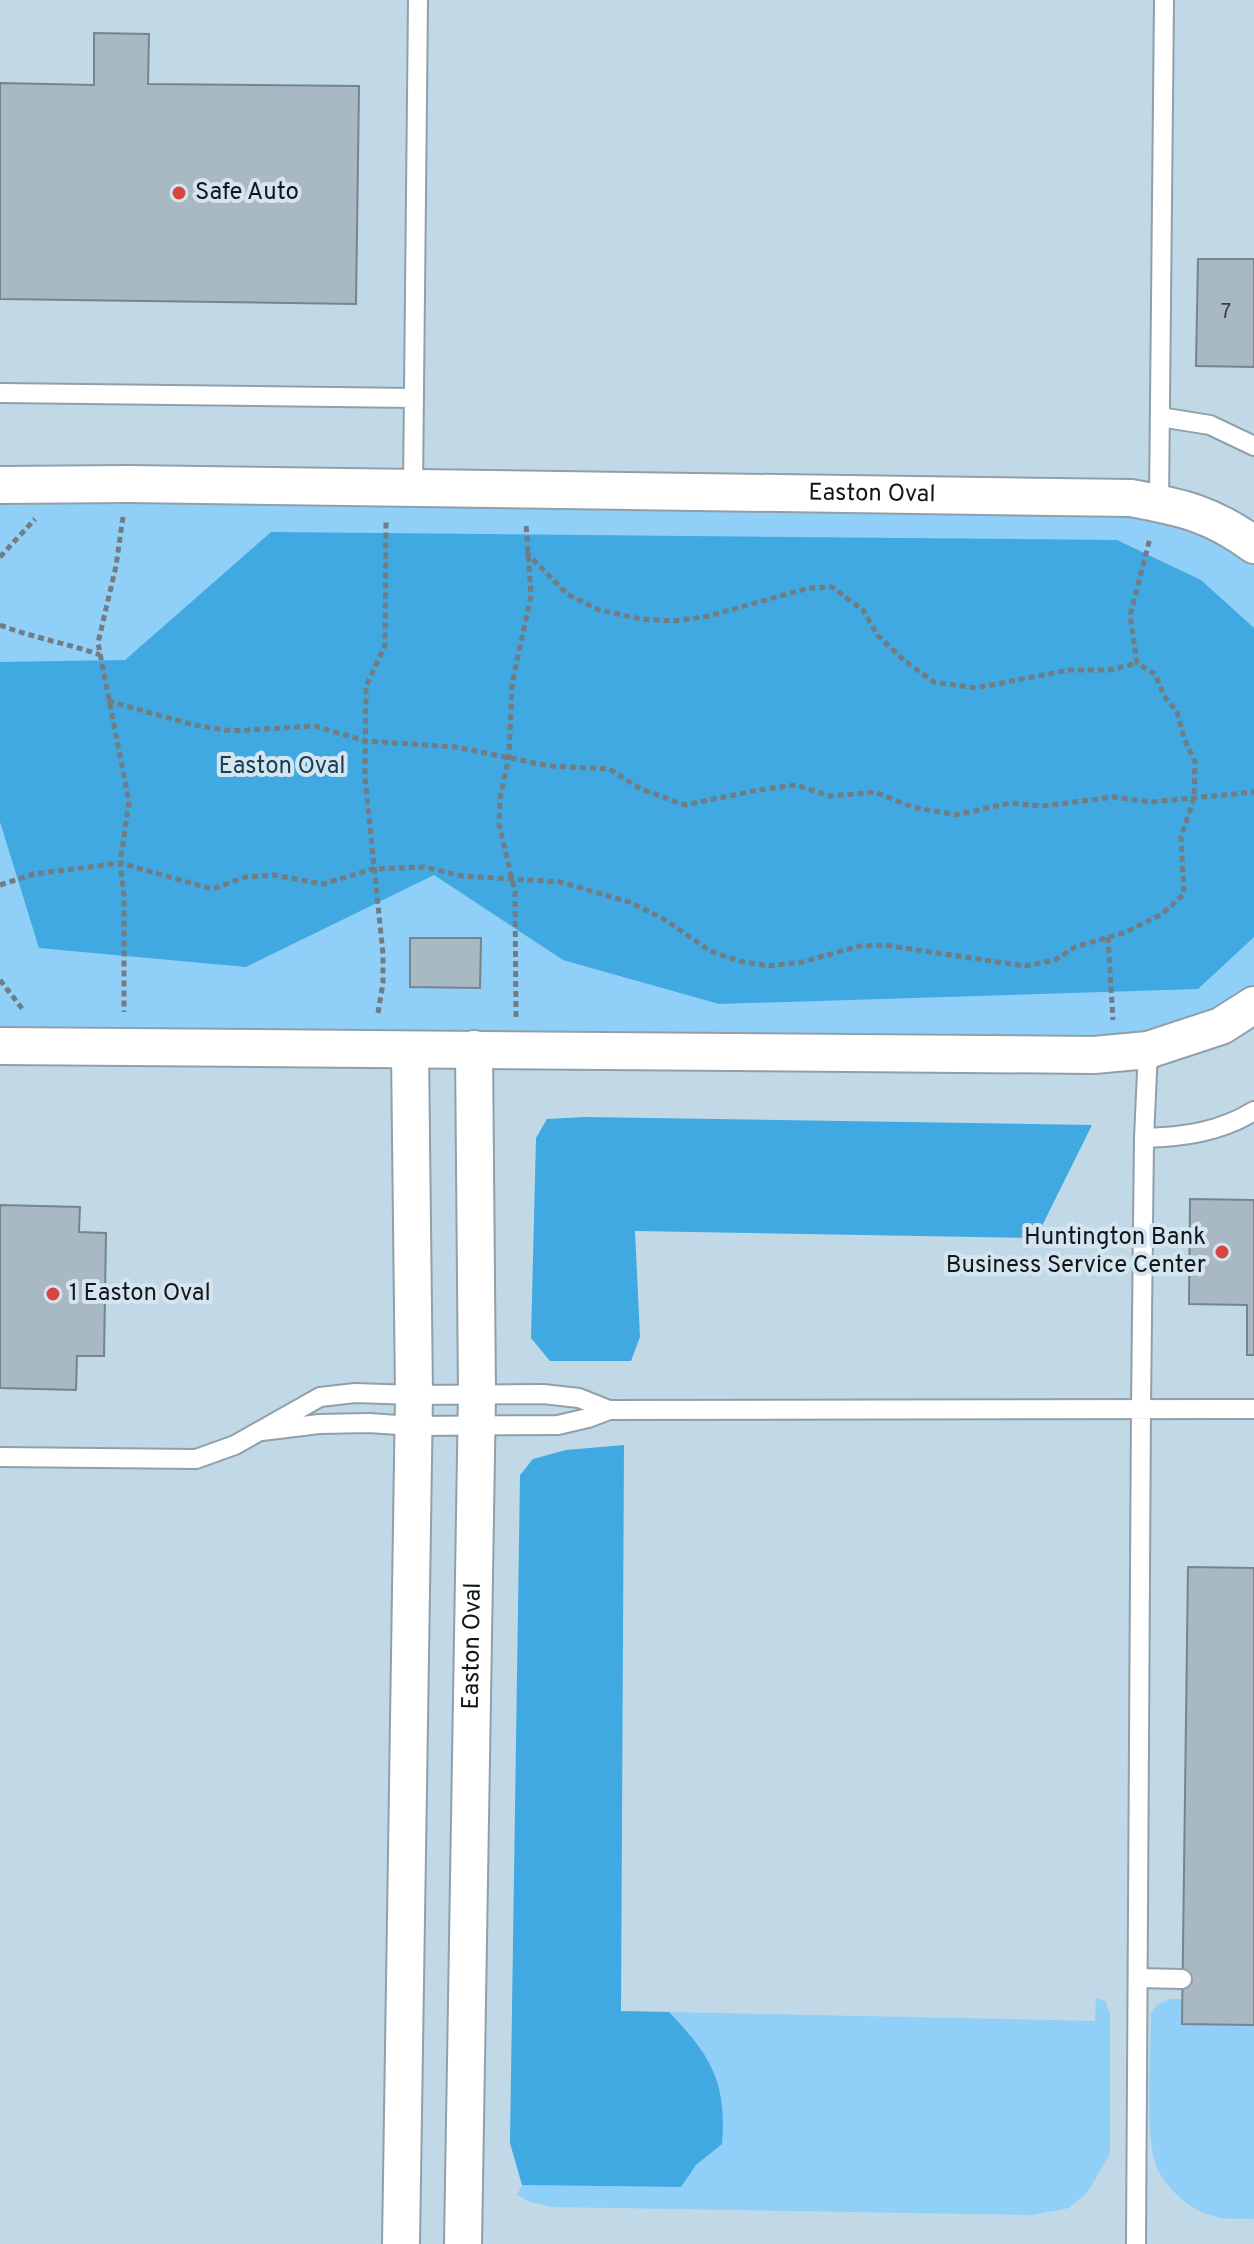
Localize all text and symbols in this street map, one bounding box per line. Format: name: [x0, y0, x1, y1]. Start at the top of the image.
place label: Safe Auto: [195, 178, 299, 208]
marker: Safe Auto: [170, 184, 188, 202]
house number: 7: [1221, 300, 1231, 326]
street label: Easton Oval: [808, 478, 936, 510]
park label: Easton Oval: [218, 752, 346, 782]
place label: Huntington Bank Business Service Center: [946, 1223, 1206, 1281]
marker: Huntington Bank Business Service Center: [1213, 1243, 1231, 1261]
place label: 1 Easton Oval: [69, 1279, 211, 1309]
marker: 1 Easton Oval: [44, 1285, 62, 1303]
street label: Easton Oval: [457, 1582, 489, 1710]

